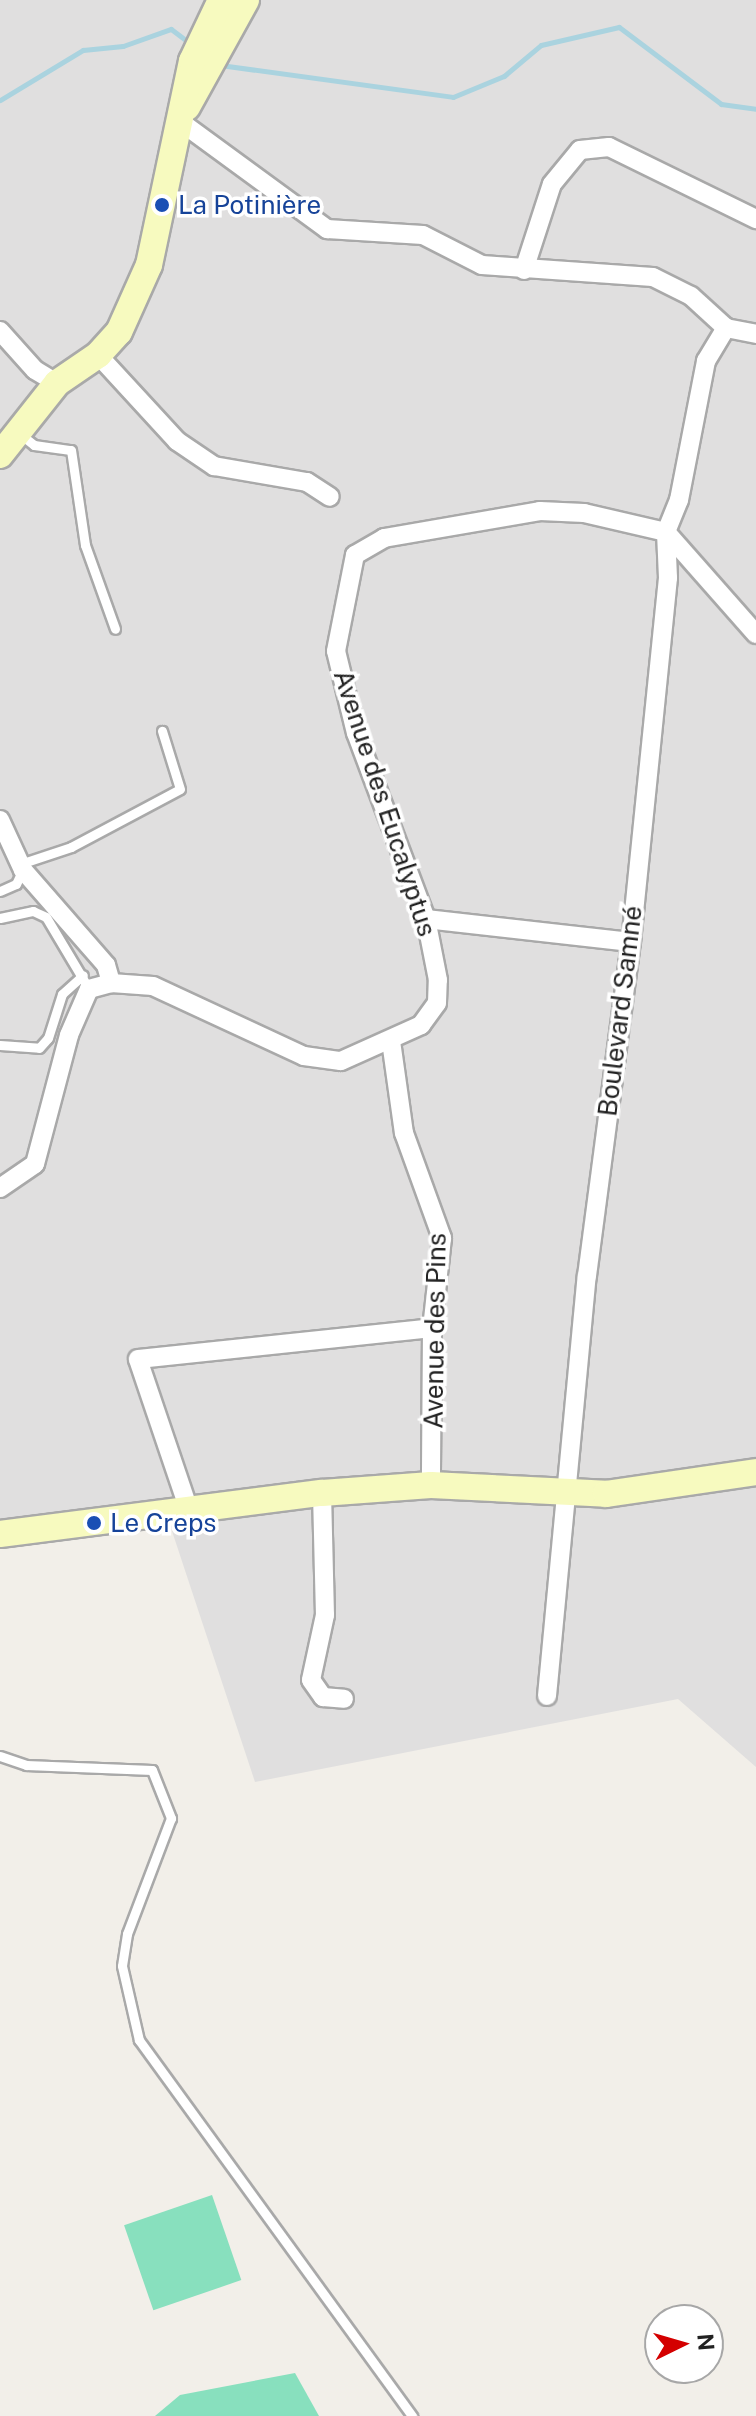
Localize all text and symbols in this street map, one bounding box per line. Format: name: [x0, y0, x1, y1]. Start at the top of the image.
place label: La Potinière: [178, 189, 321, 221]
marker: La Potinière: [153, 196, 171, 214]
street label: Avenue des Eucalyptus: [327, 666, 443, 940]
street label: Boulevard Samné: [592, 904, 648, 1118]
street label: Avenue des Pins: [418, 1233, 452, 1429]
place label: Le Creps: [110, 1507, 217, 1539]
marker: Le Creps: [85, 1514, 103, 1532]
north arrow: [644, 2304, 724, 2384]
text: N: [692, 2332, 720, 2352]

